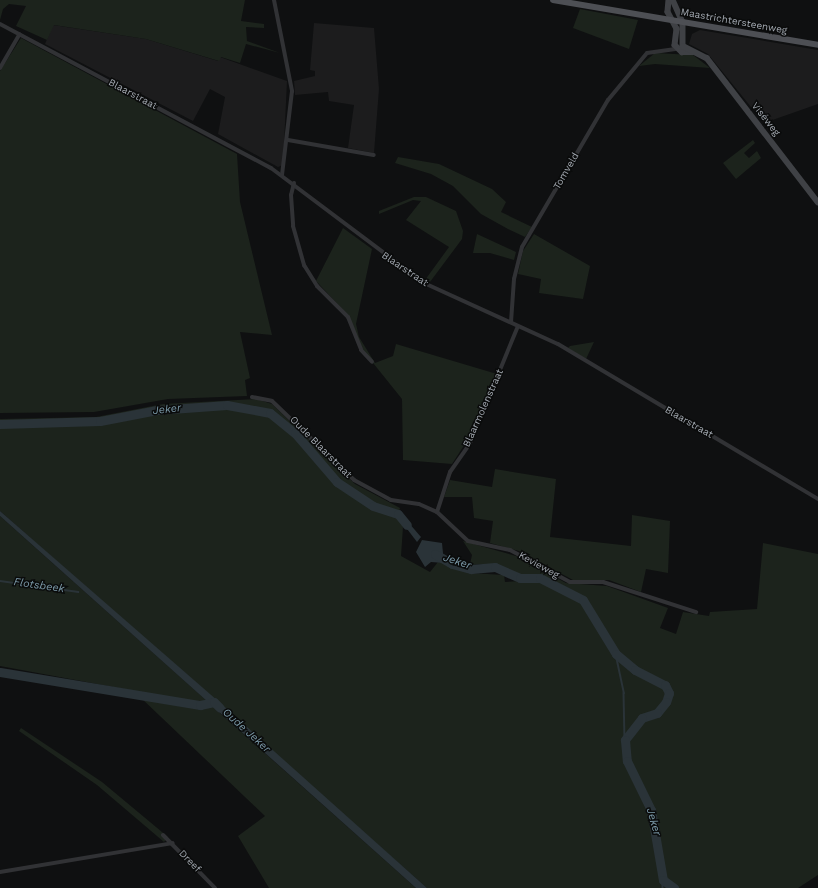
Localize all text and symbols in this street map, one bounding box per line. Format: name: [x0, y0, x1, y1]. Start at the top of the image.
street label: Maastrichtersteenweg: [680, 6, 788, 36]
street label: Blaarstraat: [107, 76, 159, 112]
street label: Viséweg: [749, 100, 783, 138]
street label: Tomveld: [551, 150, 581, 192]
street label: Blaarstraat: [379, 249, 431, 289]
street label: Blaarmolenstraat: [460, 367, 506, 449]
water label: Jeker: [152, 402, 182, 418]
street label: Blaarstraat: [663, 403, 715, 441]
street label: Oude Blaarstraat: [288, 414, 354, 480]
street label: Kevieweg: [517, 549, 561, 581]
water label: Jeker: [441, 551, 473, 573]
water label: Flotsbeek: [13, 576, 65, 596]
water label: Oude Jeker: [219, 706, 273, 756]
water label: Jeker: [643, 806, 663, 838]
street label: Dreef: [176, 847, 204, 875]

